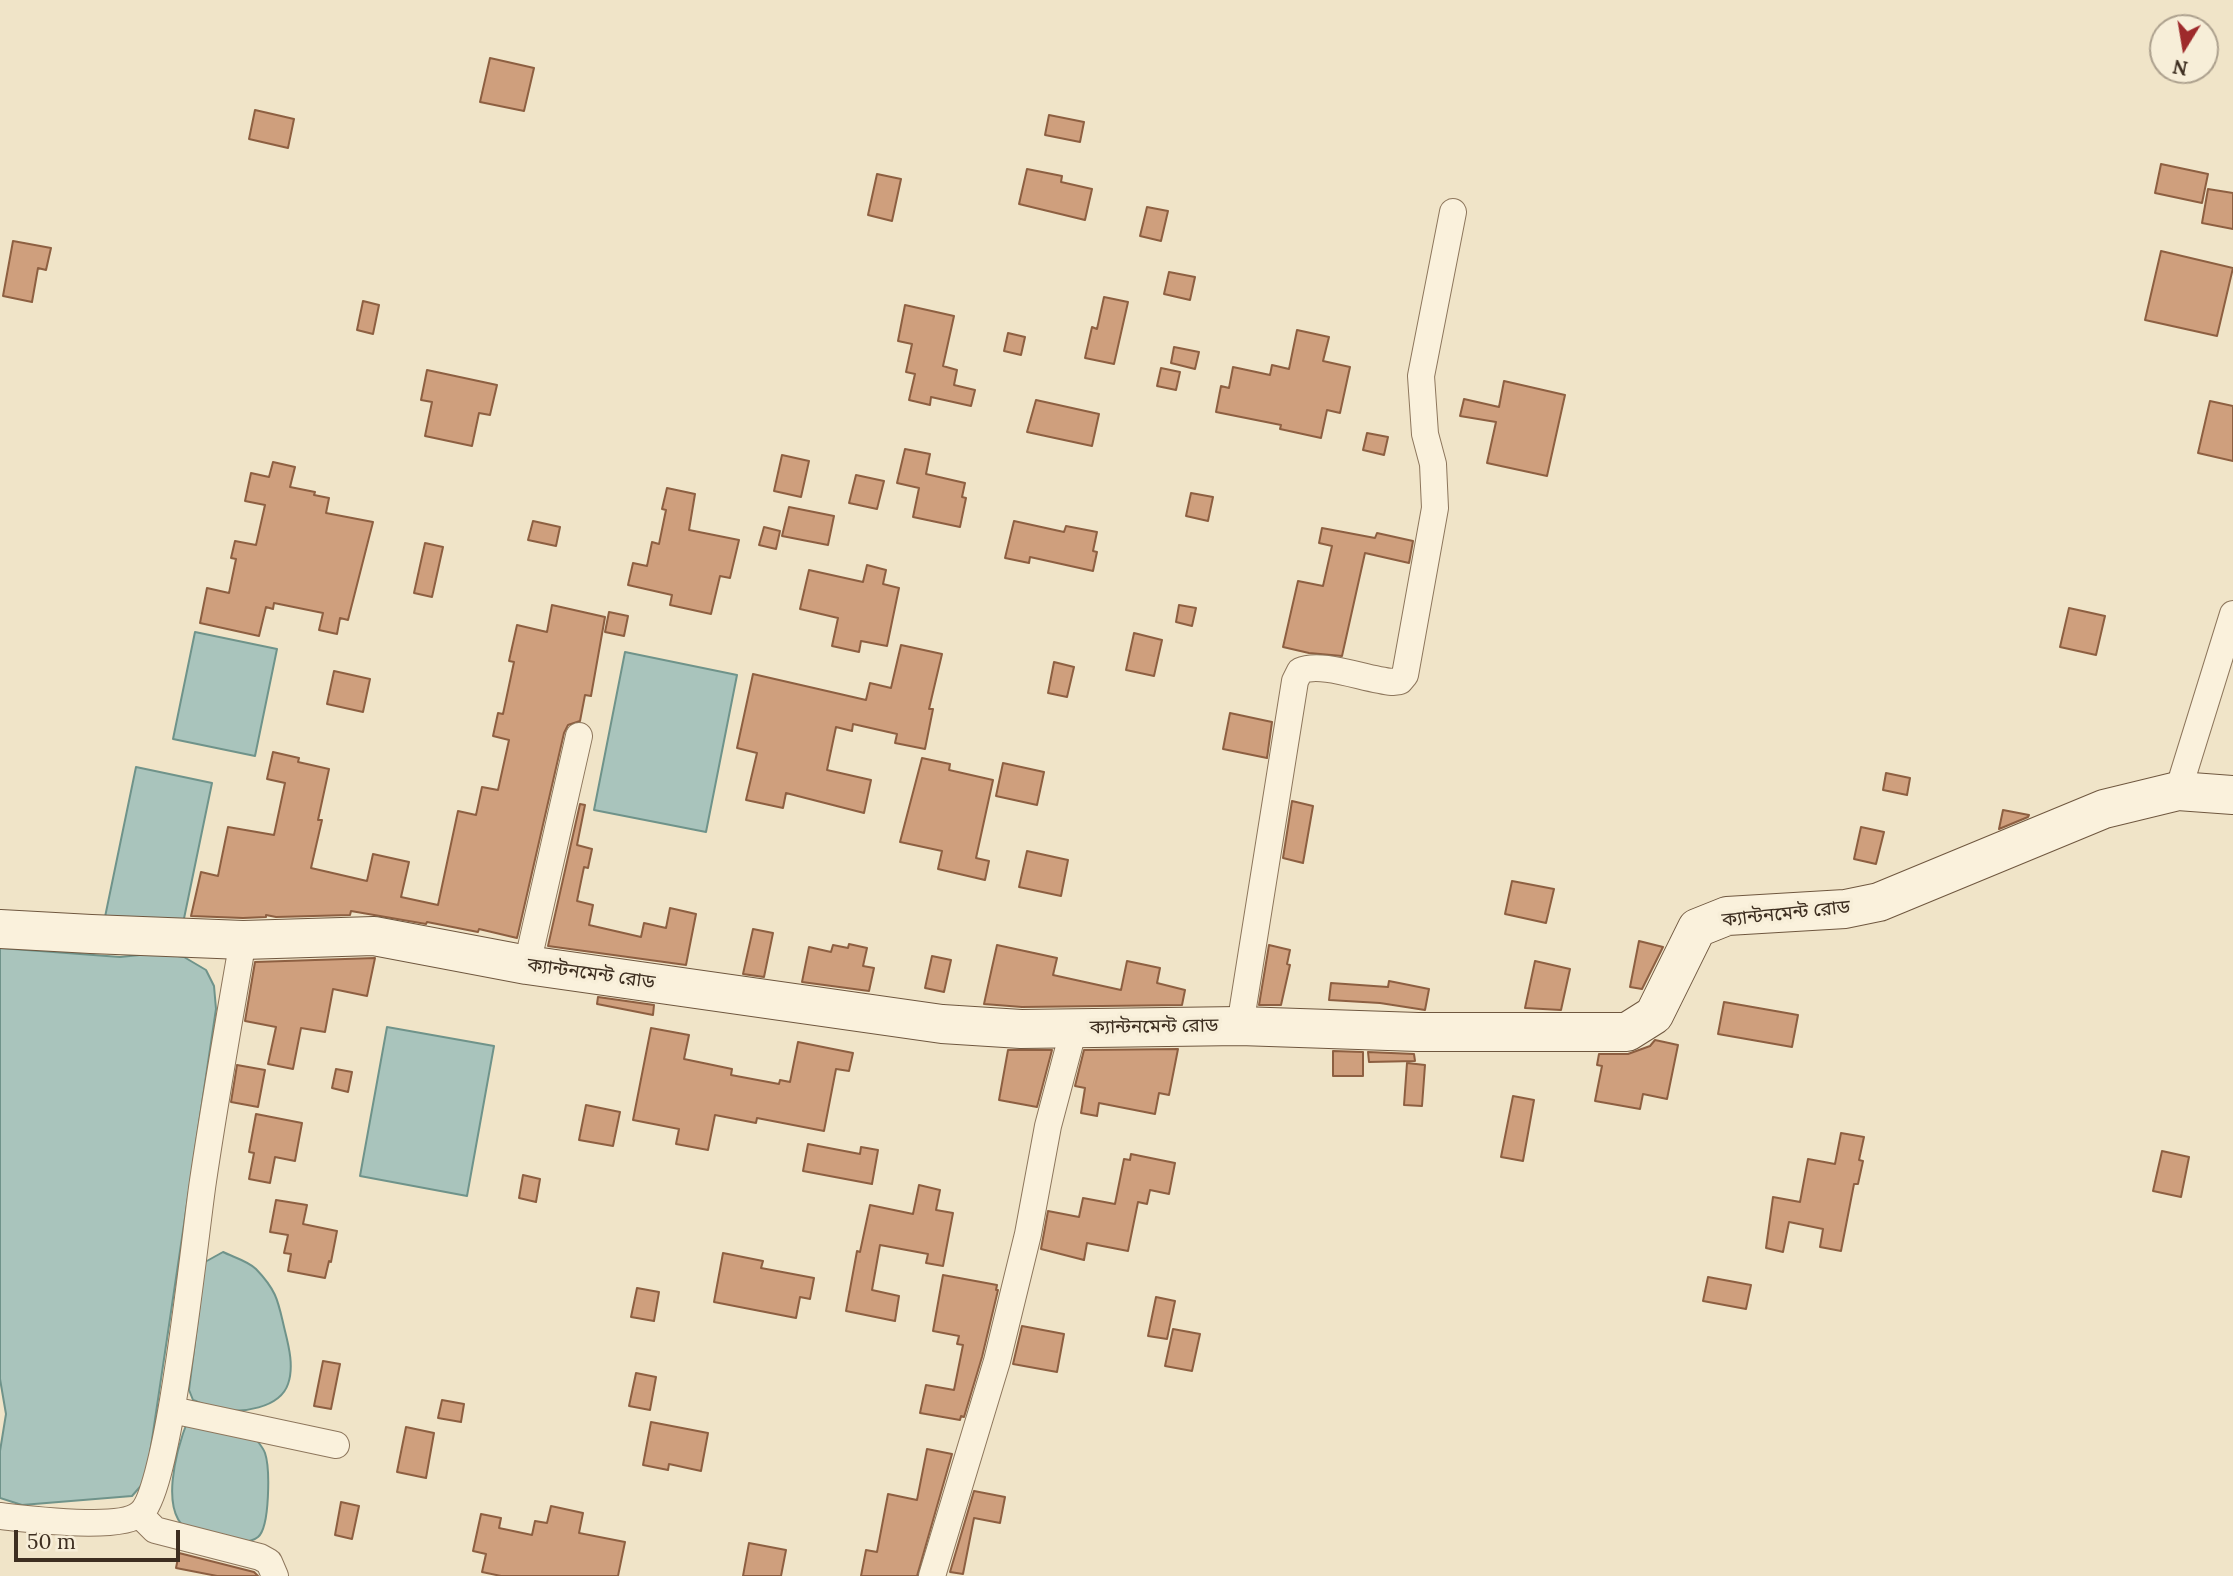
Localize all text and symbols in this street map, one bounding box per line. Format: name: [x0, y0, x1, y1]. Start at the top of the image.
north arrow: [2149, 14, 2219, 84]
text: N: [2171, 54, 2190, 81]
street label: ক্যান্টনমেন্ট রোড: [1721, 896, 1851, 932]
street label: ক্যান্টনমেন্ট রোড: [526, 954, 656, 994]
street label: ক্যান্টনমেন্ট রোড: [1089, 1014, 1219, 1040]
scale bar: [18, 1516, 184, 1560]
text: 50 m: [27, 1528, 76, 1555]

